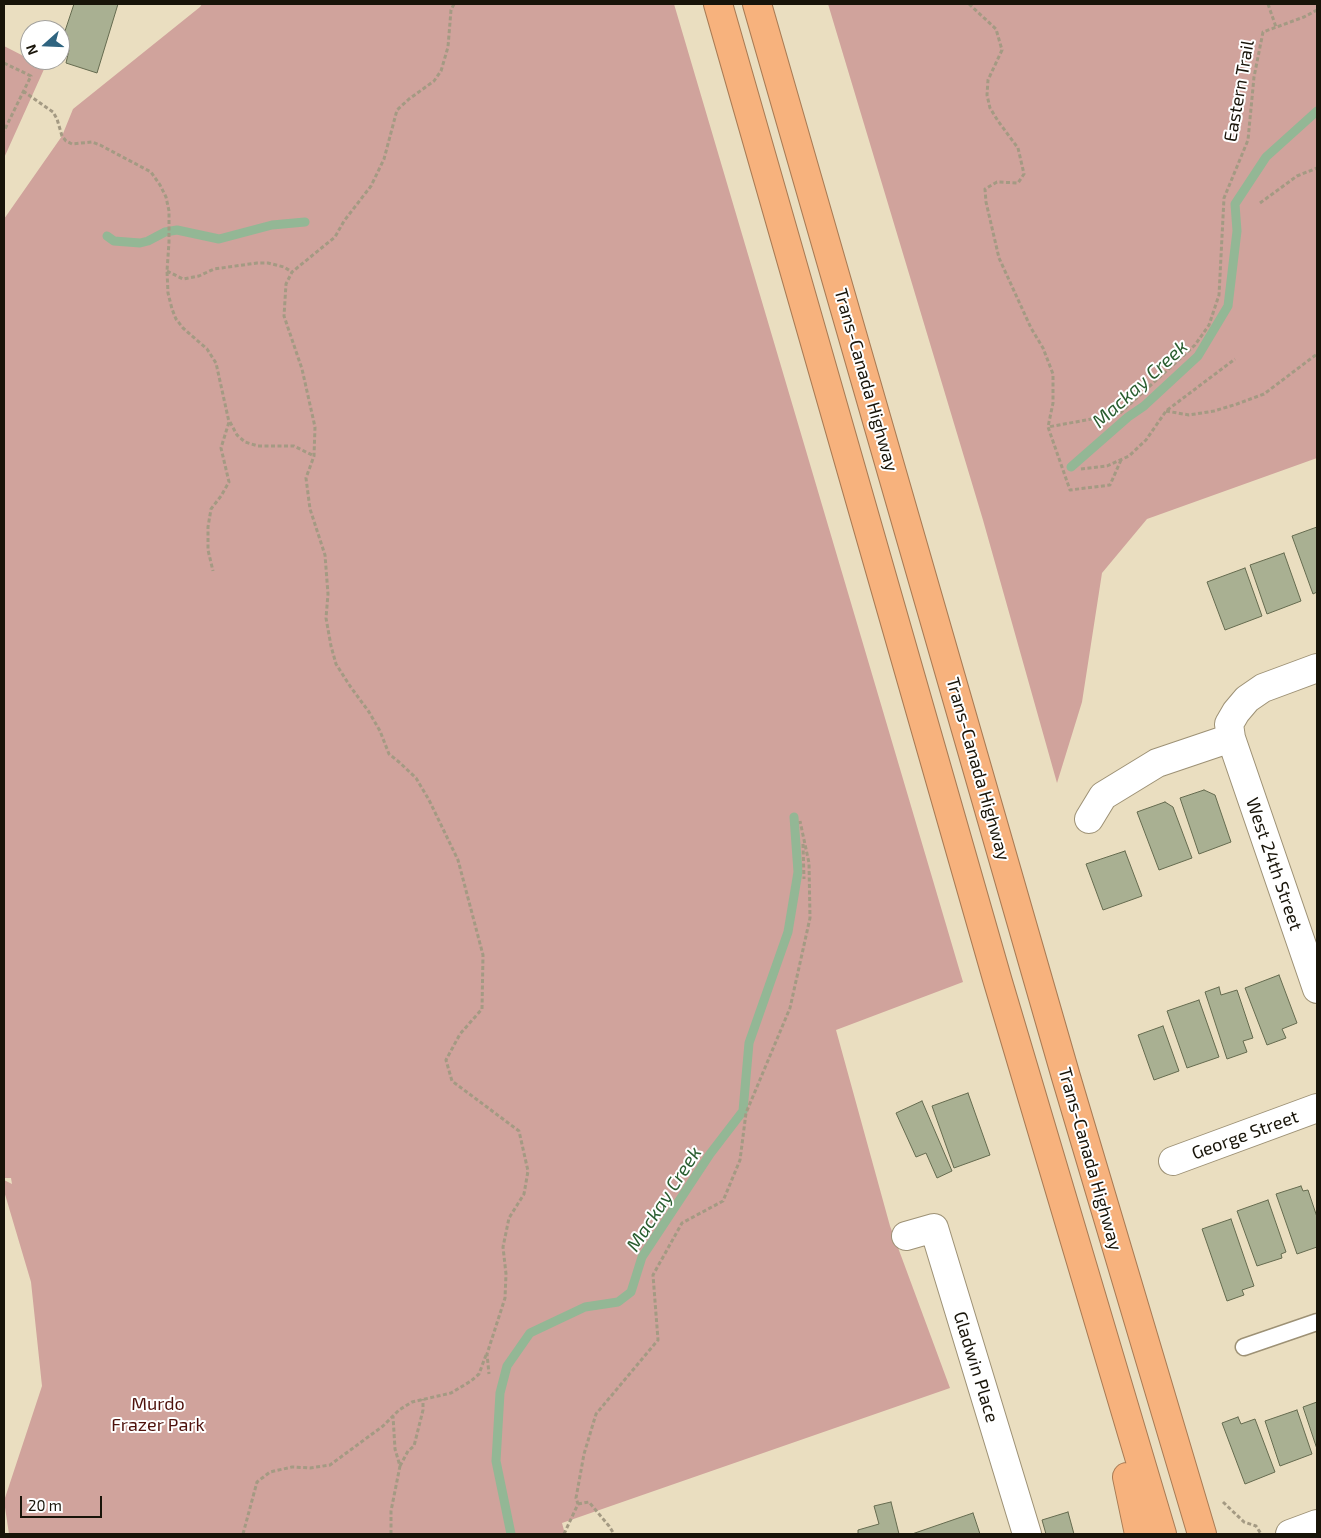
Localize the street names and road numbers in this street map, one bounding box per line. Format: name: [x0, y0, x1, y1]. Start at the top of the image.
street label: Eastern Trail: [1219, 38, 1259, 144]
street label: Trans-Canada Highway: [830, 286, 902, 474]
street label: Trans-Canada Highway: [942, 675, 1014, 863]
street label: West 24th Street: [1241, 795, 1307, 933]
street label: Trans-Canada Highway: [1054, 1065, 1126, 1253]
street label: George Street: [1189, 1106, 1301, 1164]
street label: Gladwin Place: [949, 1309, 1003, 1425]

